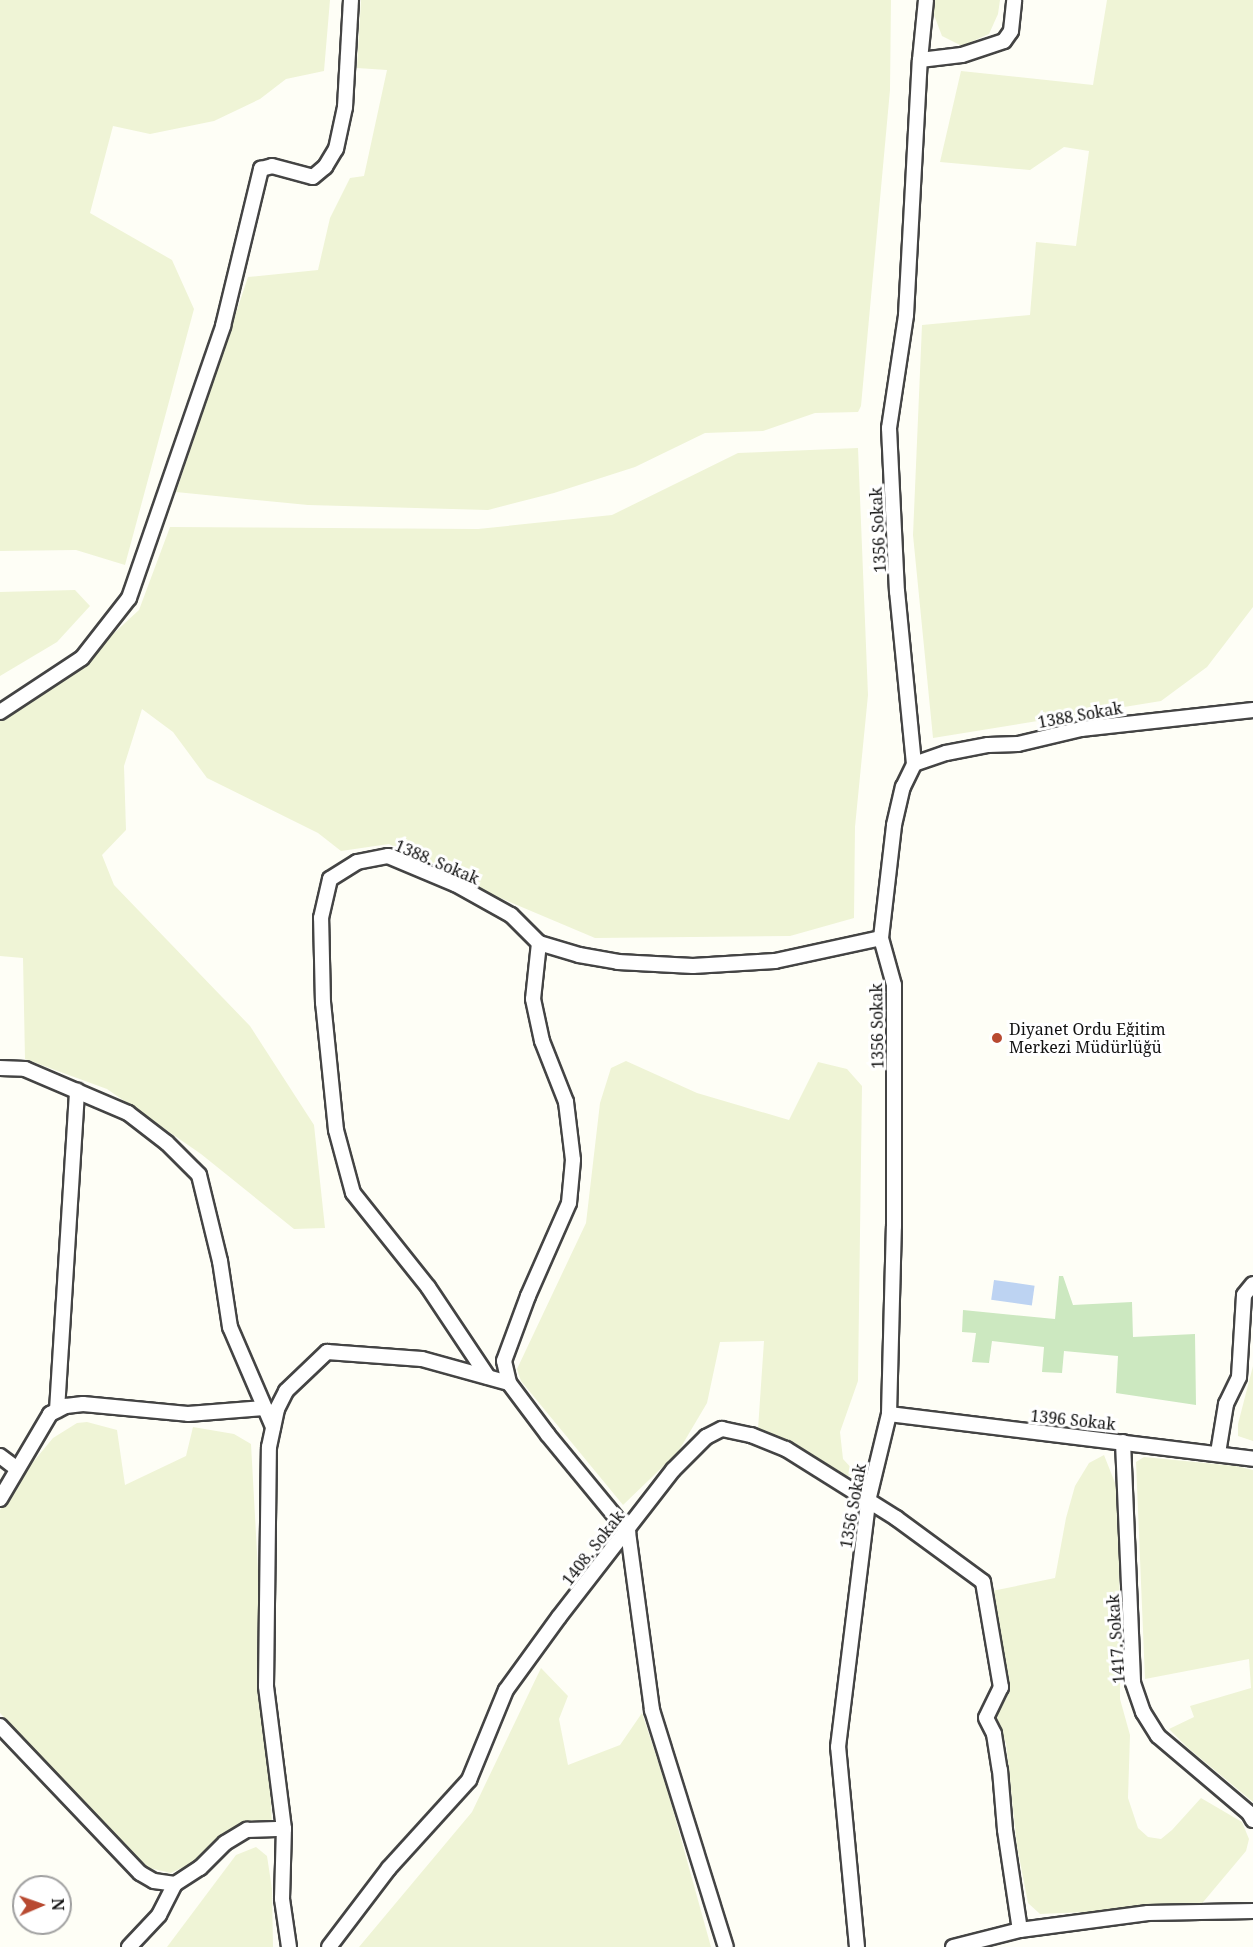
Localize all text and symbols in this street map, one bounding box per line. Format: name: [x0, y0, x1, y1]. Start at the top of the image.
street label: 1356 Sokak: [866, 487, 890, 573]
street label: 1388 Sokak: [1036, 698, 1124, 732]
street label: 1388. Sokak: [392, 836, 482, 888]
street label: 1356 Sokak: [867, 983, 887, 1069]
place label: Diyanet Ordu Eğitim Merkezi Müdürlüğü: [1009, 1019, 1166, 1057]
marker: Diyanet Ordu Eğitim Merkezi Müdürlüğü: [990, 1031, 1004, 1045]
street label: 1396 Sokak: [1029, 1406, 1117, 1434]
street label: 1356 Sokak: [836, 1462, 870, 1550]
street label: 1408. Sokak: [558, 1507, 628, 1589]
street label: 1417. Sokak: [1103, 1594, 1129, 1684]
north arrow: [12, 1875, 72, 1935]
text: N: [47, 1898, 69, 1911]

